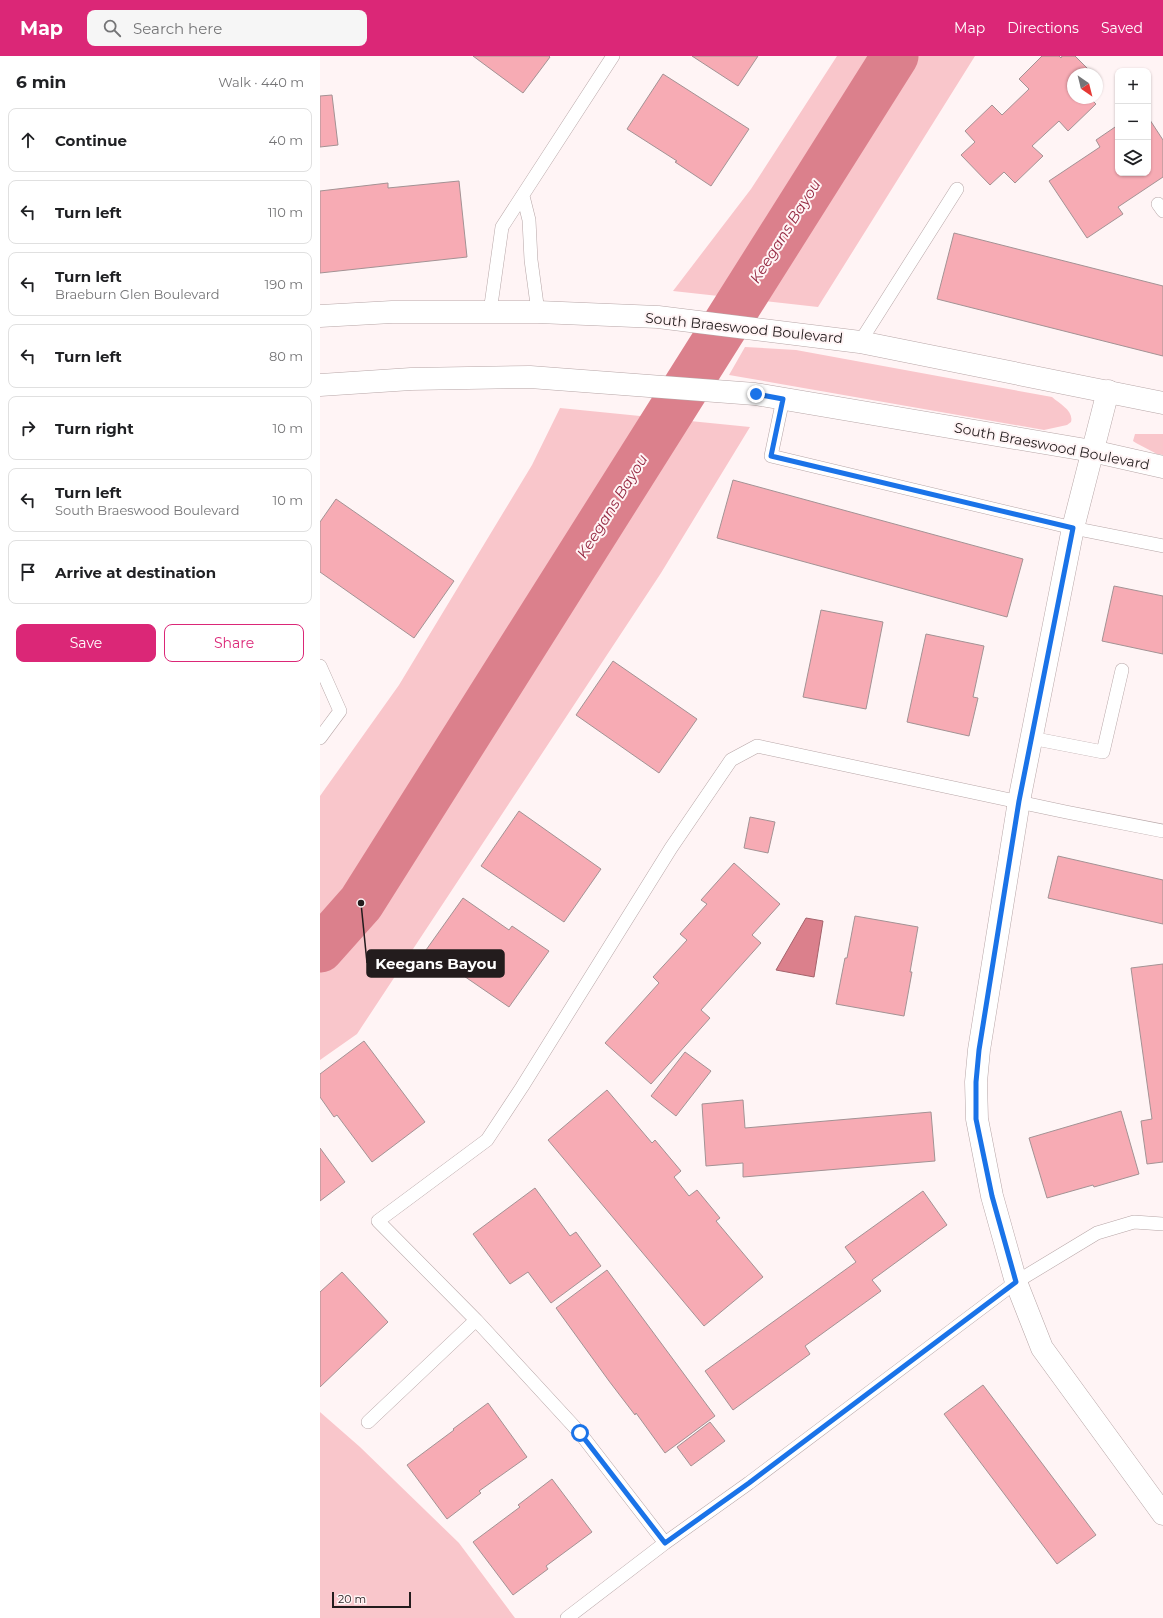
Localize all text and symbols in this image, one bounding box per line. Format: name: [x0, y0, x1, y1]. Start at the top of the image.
search box: [87, 10, 367, 46]
text: Map: [20, 17, 63, 40]
icon: search: [101, 17, 123, 39]
text: Search here: [133, 19, 222, 38]
text: Map: [954, 19, 985, 37]
text: Directions: [1007, 19, 1079, 37]
text: Saved: [1101, 19, 1143, 37]
north arrow: [1067, 68, 1103, 104]
map controls: [1115, 68, 1151, 176]
button: +: [1115, 68, 1151, 104]
text: 6 min: [16, 72, 66, 92]
text: Walk · 440 m: [218, 74, 304, 90]
button: −: [1115, 104, 1151, 140]
icon: ahead: [17, 129, 39, 151]
text: Continue: [55, 131, 127, 150]
text: 40 m: [269, 132, 303, 148]
button: layers: [1115, 140, 1151, 176]
water label: Keegans Bayou: [745, 175, 825, 287]
icon: left: [17, 201, 39, 223]
text: Turn left: [55, 203, 122, 222]
text: 110 m: [268, 204, 303, 220]
text: Turn left: [55, 267, 122, 286]
icon: left: [17, 273, 39, 295]
text: 190 m: [265, 276, 303, 292]
text: Braeburn Glen Boulevard: [55, 286, 220, 302]
street label: South Braeswood Boulevard: [644, 309, 844, 347]
icon: left: [17, 345, 39, 367]
text: Turn left: [55, 347, 122, 366]
text: 80 m: [269, 348, 303, 364]
route end: [747, 385, 765, 403]
icon: right: [17, 417, 39, 439]
street label: South Braeswood Boulevard: [953, 418, 1151, 474]
text: Turn right: [55, 419, 134, 438]
text: 10 m: [273, 420, 303, 436]
water label: Keegans Bayou: [572, 450, 652, 562]
text: Turn left: [55, 483, 122, 502]
icon: left: [17, 489, 39, 511]
text: 10 m: [273, 492, 303, 508]
text: South Braeswood Boulevard: [55, 502, 240, 518]
icon: arrive: [17, 561, 39, 583]
text: Arrive at destination: [55, 563, 216, 582]
button: Save: [16, 624, 156, 662]
button: Share: [164, 624, 304, 662]
callout: Keegans Bayou: [367, 950, 504, 977]
text: Keegans Bayou: [375, 954, 497, 973]
route start: [571, 1424, 589, 1442]
scale bar: [332, 1590, 411, 1609]
text: 20 m: [338, 1592, 366, 1606]

